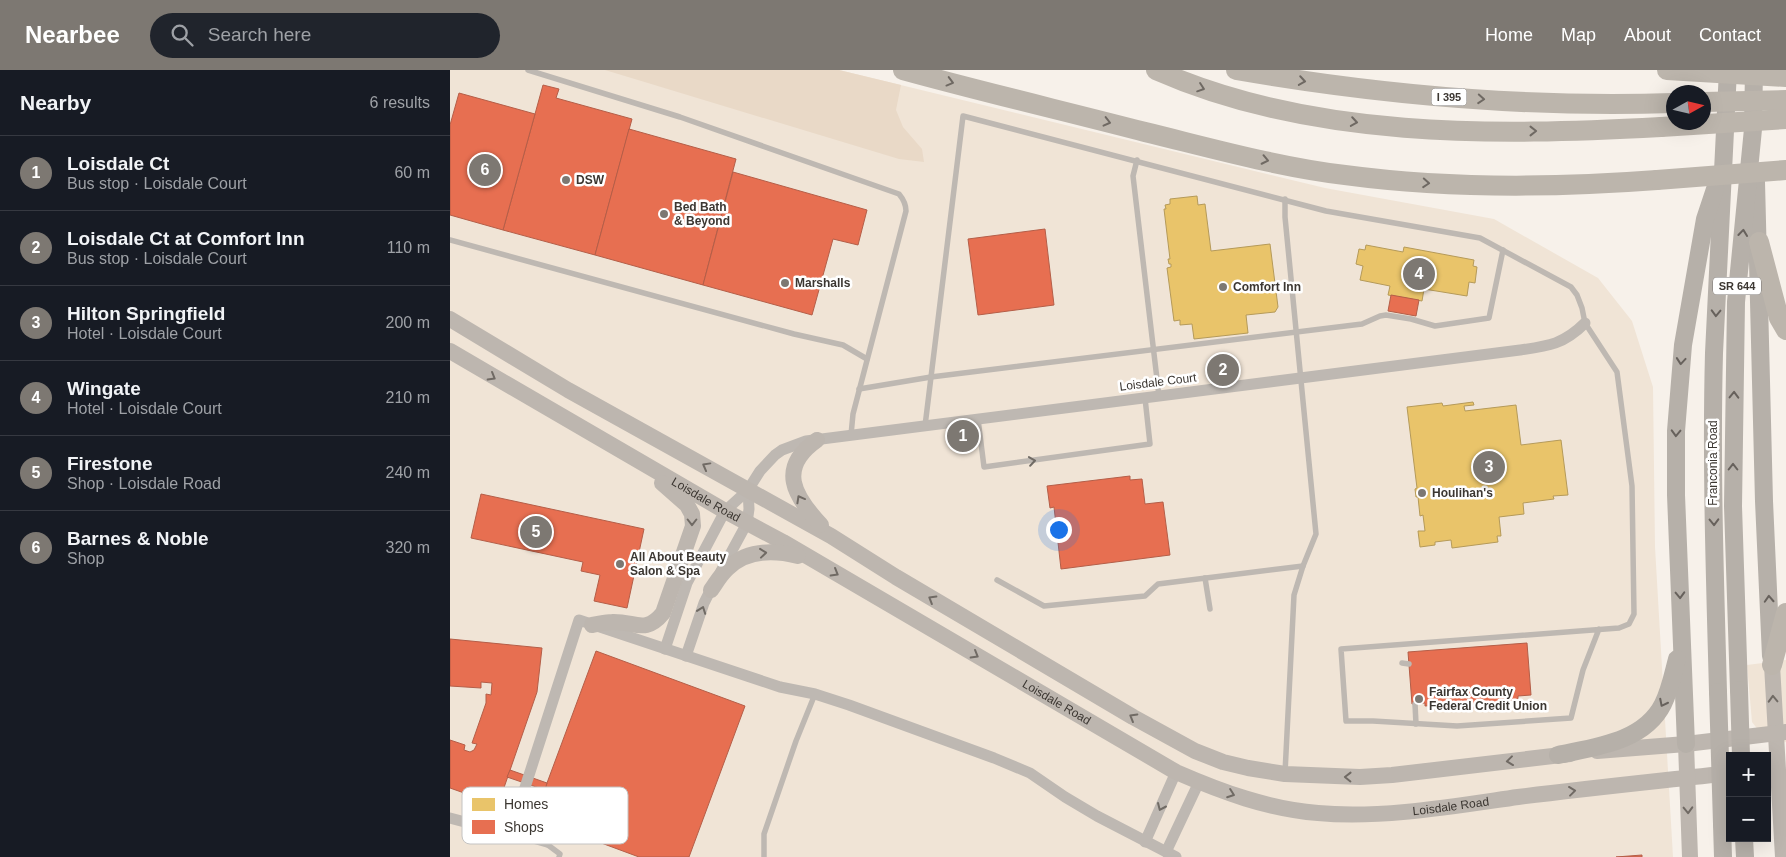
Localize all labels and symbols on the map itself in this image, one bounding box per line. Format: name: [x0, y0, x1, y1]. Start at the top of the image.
one-way arrow: [1298, 75, 1306, 85]
one-way arrow: [945, 76, 954, 87]
one-way arrow: [1196, 82, 1205, 92]
north arrow: [1666, 85, 1711, 130]
road number: I 395: [1432, 88, 1466, 106]
one-way arrow: [1477, 94, 1485, 105]
one-way arrow: [1103, 116, 1112, 127]
one-way arrow: [1350, 117, 1358, 127]
one-way arrow: [1530, 126, 1538, 136]
pin: 6: [469, 151, 501, 189]
one-way arrow: [1261, 155, 1270, 165]
place label: DSW: [576, 173, 605, 187]
marker: DSW: [560, 174, 572, 186]
one-way arrow: [1422, 178, 1430, 189]
place label: Bed Bath & Beyond: [674, 200, 730, 228]
marker: Bed Bath & Beyond: [658, 208, 670, 220]
one-way arrow: [1737, 229, 1748, 237]
pin: 4: [1403, 255, 1435, 293]
place label: Marshalls: [795, 276, 851, 290]
marker: Marshalls: [779, 277, 791, 289]
road number: SR 644: [1713, 278, 1761, 295]
place label: Comfort Inn: [1233, 280, 1301, 294]
marker: Comfort Inn: [1217, 281, 1229, 293]
one-way arrow: [1711, 310, 1721, 317]
pin: 2: [1207, 351, 1239, 389]
one-way arrow: [1676, 357, 1687, 365]
one-way arrow: [486, 370, 495, 380]
street label: Loisdale Court: [1119, 370, 1198, 394]
one-way arrow: [1729, 391, 1739, 398]
pin: 1: [947, 417, 979, 455]
street label: Franconia Road: [1706, 420, 1720, 506]
one-way arrow: [1671, 430, 1681, 437]
pin: 3: [1473, 448, 1505, 486]
one-way arrow: [1028, 456, 1036, 467]
one-way arrow: [702, 462, 711, 472]
one-way arrow: [1728, 463, 1738, 470]
street label: Loisdale Road: [669, 474, 743, 525]
place label: Houlihan's: [1432, 486, 1493, 500]
marker: Houlihan's: [1416, 487, 1428, 499]
one-way arrow: [796, 495, 806, 504]
pin: 5: [520, 513, 552, 551]
your location: [1046, 517, 1072, 543]
one-way arrow: [687, 518, 697, 526]
one-way arrow: [1709, 519, 1719, 527]
one-way arrow: [759, 547, 767, 558]
place label: All About Beauty Salon & Spa: [630, 550, 727, 578]
marker: All About Beauty Salon & Spa: [614, 558, 626, 570]
one-way arrow: [830, 566, 839, 576]
one-way arrow: [1675, 592, 1685, 600]
one-way arrow: [929, 595, 938, 605]
one-way arrow: [1763, 595, 1774, 603]
one-way arrow: [696, 606, 706, 615]
one-way arrow: [970, 648, 979, 658]
street label: Loisdale Road: [1020, 677, 1093, 728]
place label: Fairfax County Federal Credit Union: [1429, 685, 1547, 713]
marker: Fairfax County Federal Credit Union: [1413, 693, 1425, 705]
one-way arrow: [1768, 695, 1779, 703]
one-way arrow: [1659, 698, 1669, 707]
one-way arrow: [1129, 713, 1138, 723]
one-way arrow: [1506, 755, 1514, 766]
one-way arrow: [1344, 772, 1352, 782]
one-way arrow: [1567, 786, 1576, 796]
legend: [462, 787, 628, 844]
one-way arrow: [1226, 788, 1235, 798]
street label: Loisdale Road: [1412, 794, 1490, 818]
text: Homes: [504, 796, 548, 812]
one-way arrow: [1156, 802, 1167, 811]
one-way arrow: [1683, 807, 1693, 815]
text: Shops: [504, 819, 544, 835]

